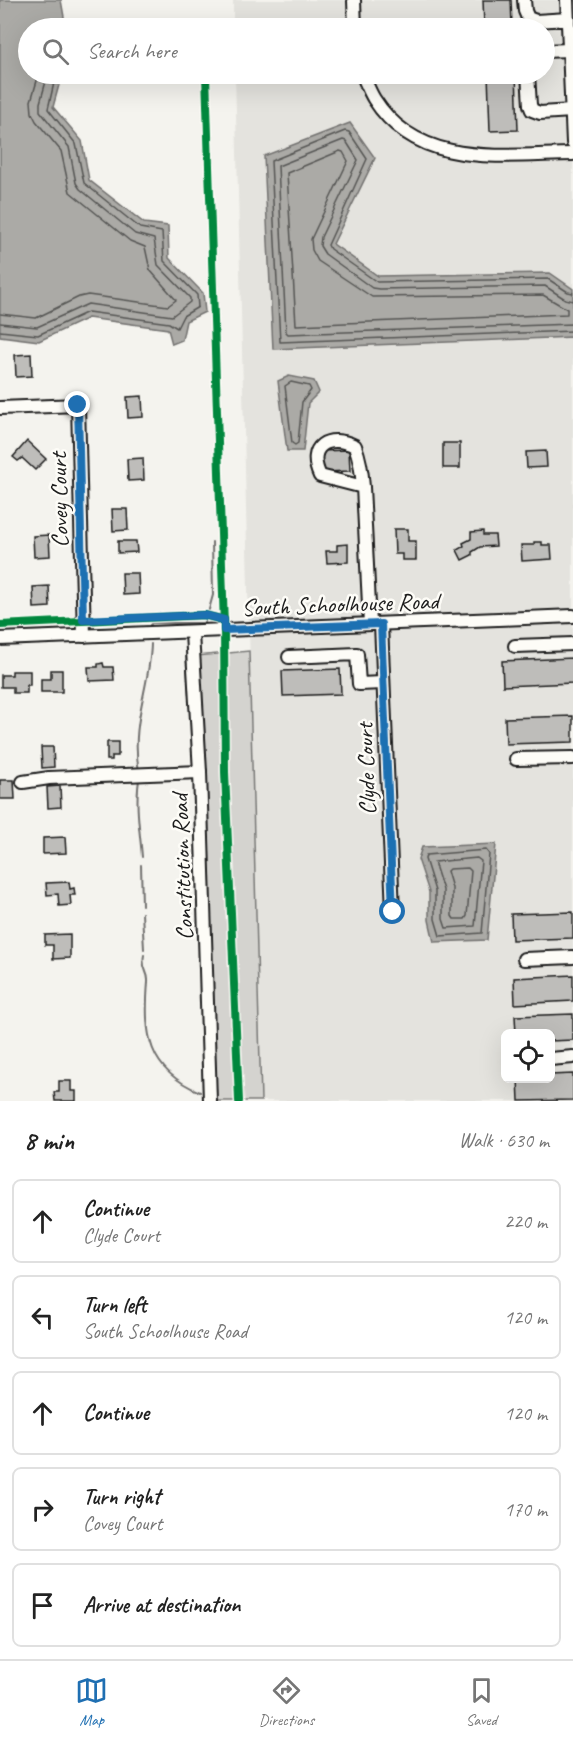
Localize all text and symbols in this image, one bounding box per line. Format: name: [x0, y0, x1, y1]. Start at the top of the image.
search box: [18, 18, 555, 84]
icon: search: [39, 35, 72, 68]
text: Search here: [87, 37, 177, 65]
route end: [64, 391, 90, 417]
street label: Covey Court: [43, 450, 75, 548]
street label: South Schoolhouse Road: [241, 585, 443, 622]
street label: Clyde Court: [349, 720, 383, 816]
street label: Constitution Road: [164, 790, 200, 941]
route start: [379, 898, 405, 924]
map controls: [501, 1029, 555, 1083]
button: locate: [501, 1029, 555, 1083]
text: 8 min: [24, 1124, 74, 1157]
text: Walk · 630 m: [459, 1128, 549, 1153]
text: Continue: [83, 1195, 149, 1223]
icon: ahead: [26, 1205, 59, 1238]
text: 220 m: [504, 1209, 547, 1234]
text: Clyde Court: [83, 1223, 160, 1248]
text: Turn left: [83, 1291, 147, 1319]
icon: left: [26, 1301, 59, 1334]
text: 120 m: [504, 1305, 547, 1330]
text: South Schoolhouse Road: [83, 1319, 247, 1344]
icon: ahead: [26, 1397, 59, 1430]
text: Continue: [83, 1399, 149, 1427]
text: 120 m: [504, 1401, 547, 1426]
text: Turn right: [83, 1483, 160, 1511]
icon: right: [26, 1493, 59, 1526]
text: 170 m: [504, 1497, 547, 1522]
text: Covey Court: [83, 1511, 162, 1536]
icon: arrive: [26, 1589, 59, 1622]
text: Arrive at destination: [83, 1591, 240, 1619]
tab: Map: [75, 1674, 108, 1730]
tab: Directions: [259, 1674, 314, 1730]
tab: Saved: [465, 1674, 498, 1730]

